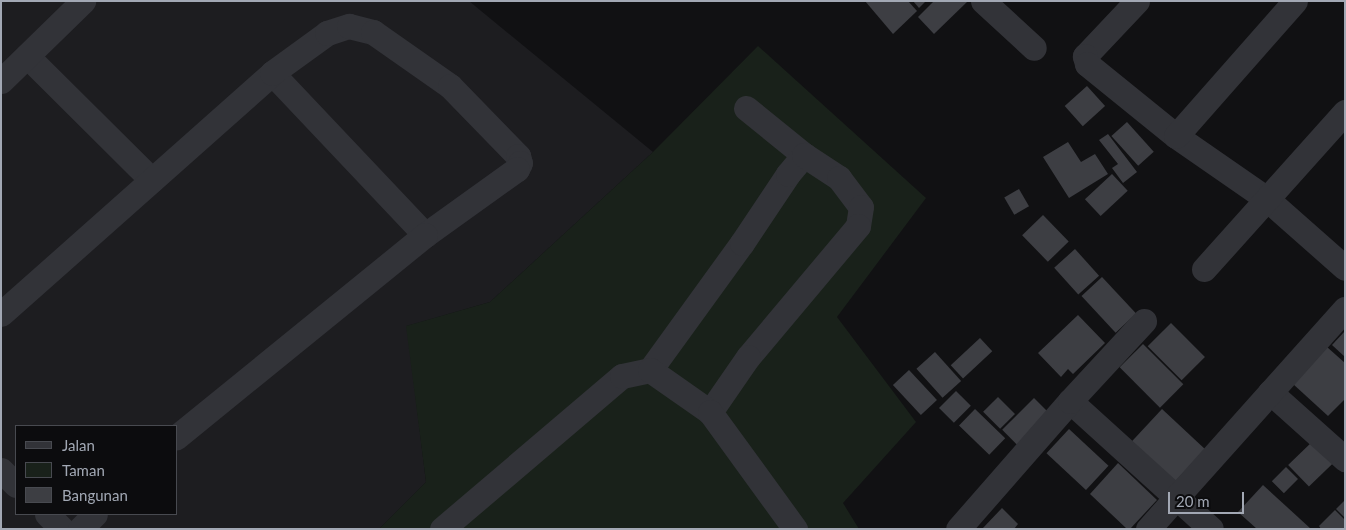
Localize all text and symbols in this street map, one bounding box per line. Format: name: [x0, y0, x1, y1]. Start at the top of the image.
legend: [15, 425, 178, 515]
text: Jalan: [62, 436, 95, 454]
text: Taman: [62, 461, 105, 479]
scale bar: [1171, 482, 1247, 514]
text: Bangunan: [62, 486, 128, 504]
text: 20 m: [1176, 492, 1210, 510]

